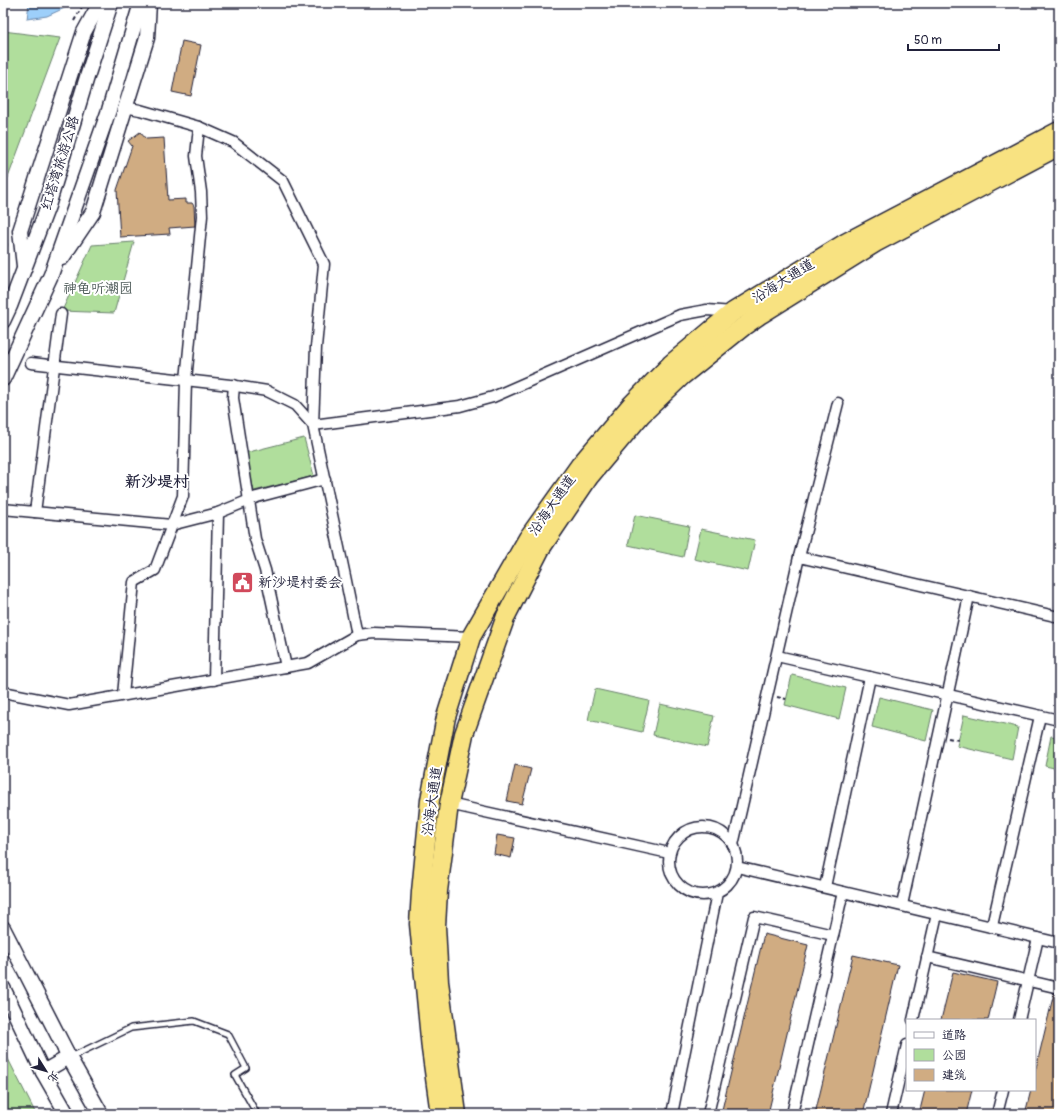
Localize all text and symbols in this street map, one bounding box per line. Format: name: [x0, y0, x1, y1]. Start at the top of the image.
scale bar: [908, 26, 999, 52]
text: 50 m: [914, 33, 942, 48]
street label: 红塔湾旅游公路: [38, 114, 82, 212]
street label: 沿海大通道: [749, 255, 817, 307]
park label: 神龟听潮园: [63, 280, 133, 297]
street label: 沿海大通道: [525, 471, 579, 539]
district label: 新沙堤村: [125, 472, 189, 492]
public building icon: 新沙堤村委会: [230, 569, 256, 595]
place label: 新沙堤村委会: [258, 574, 342, 591]
street label: 沿海大通道: [419, 765, 445, 837]
legend: [906, 1019, 1036, 1091]
text: 道路: [942, 1028, 966, 1043]
text: 公园: [942, 1048, 966, 1063]
north arrow: [26, 1051, 66, 1091]
text: 北: [45, 1068, 62, 1085]
text: 建筑: [942, 1068, 966, 1083]

